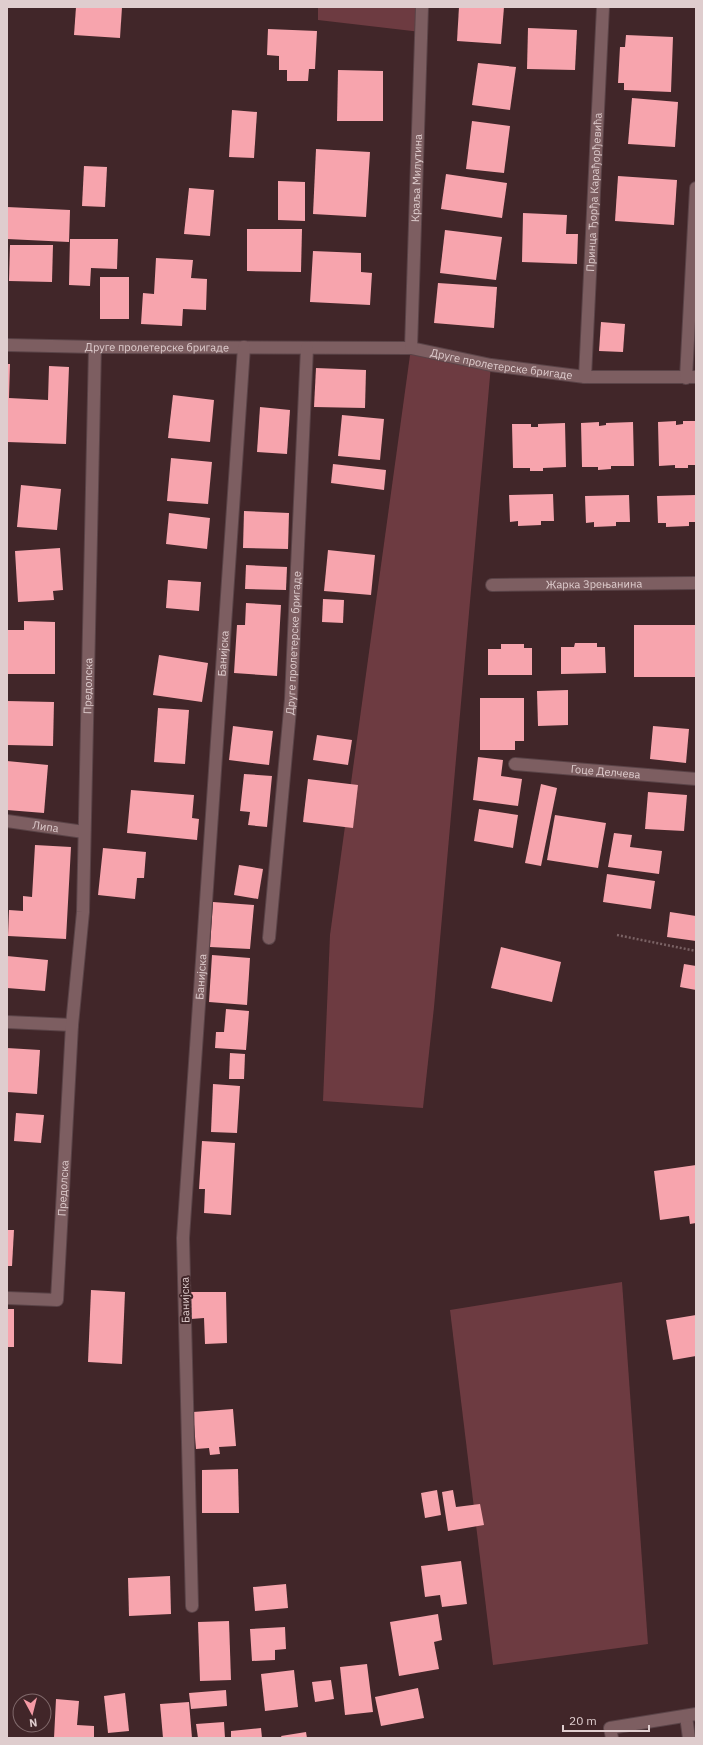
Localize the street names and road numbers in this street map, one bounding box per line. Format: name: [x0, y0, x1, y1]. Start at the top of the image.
street label: Принца Ђорђа Карађорђевића: [583, 112, 605, 272]
street label: Краља Милутина: [408, 134, 425, 222]
street label: Друге пролетерске бригаде: [85, 340, 229, 354]
street label: Друге пролетерске бригаде: [429, 345, 573, 382]
street label: Друге пролетерске бригаде: [283, 571, 304, 716]
street label: Жарка Зрењанина: [546, 577, 643, 591]
street label: Банијска: [214, 630, 232, 677]
street label: Предолска: [80, 658, 95, 714]
street label: Гоце Делчева: [570, 762, 641, 781]
street label: Липа: [32, 818, 60, 835]
street label: Банијска: [192, 953, 209, 1000]
street label: Предолска: [55, 1160, 72, 1217]
street label: Банијска: [178, 1277, 192, 1323]

